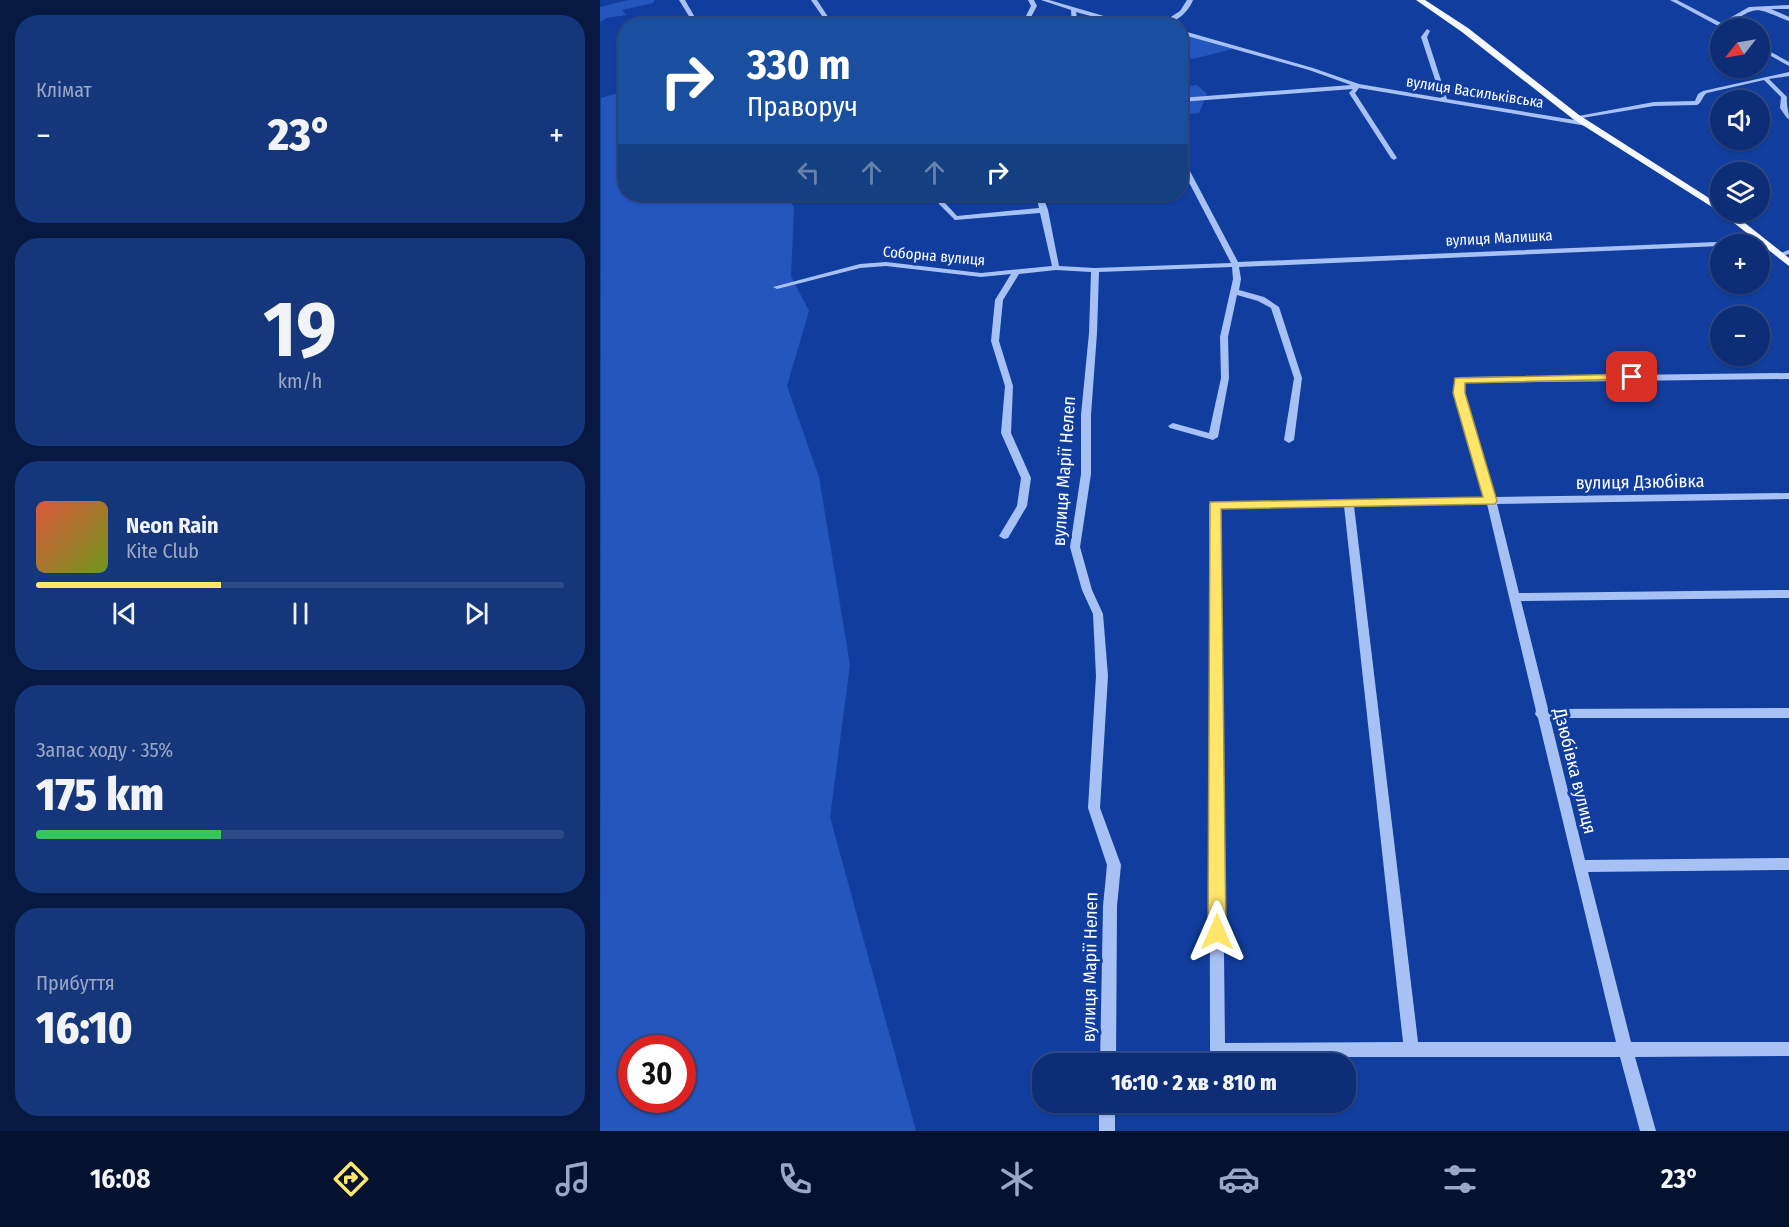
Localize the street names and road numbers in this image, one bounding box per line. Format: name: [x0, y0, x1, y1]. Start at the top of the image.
street label: вулиця Васильківська: [1405, 72, 1545, 112]
street label: вулиця Малишка: [1445, 226, 1553, 250]
street label: Соборна вулиця: [882, 243, 986, 269]
street label: вулиця Марії Нелеп: [1048, 395, 1080, 547]
street label: вулиця Дзюбівка: [1575, 470, 1705, 494]
street label: Дзюбівка вулиця: [1548, 705, 1601, 836]
street label: вулиця Марії Нелеп: [1078, 892, 1102, 1042]

